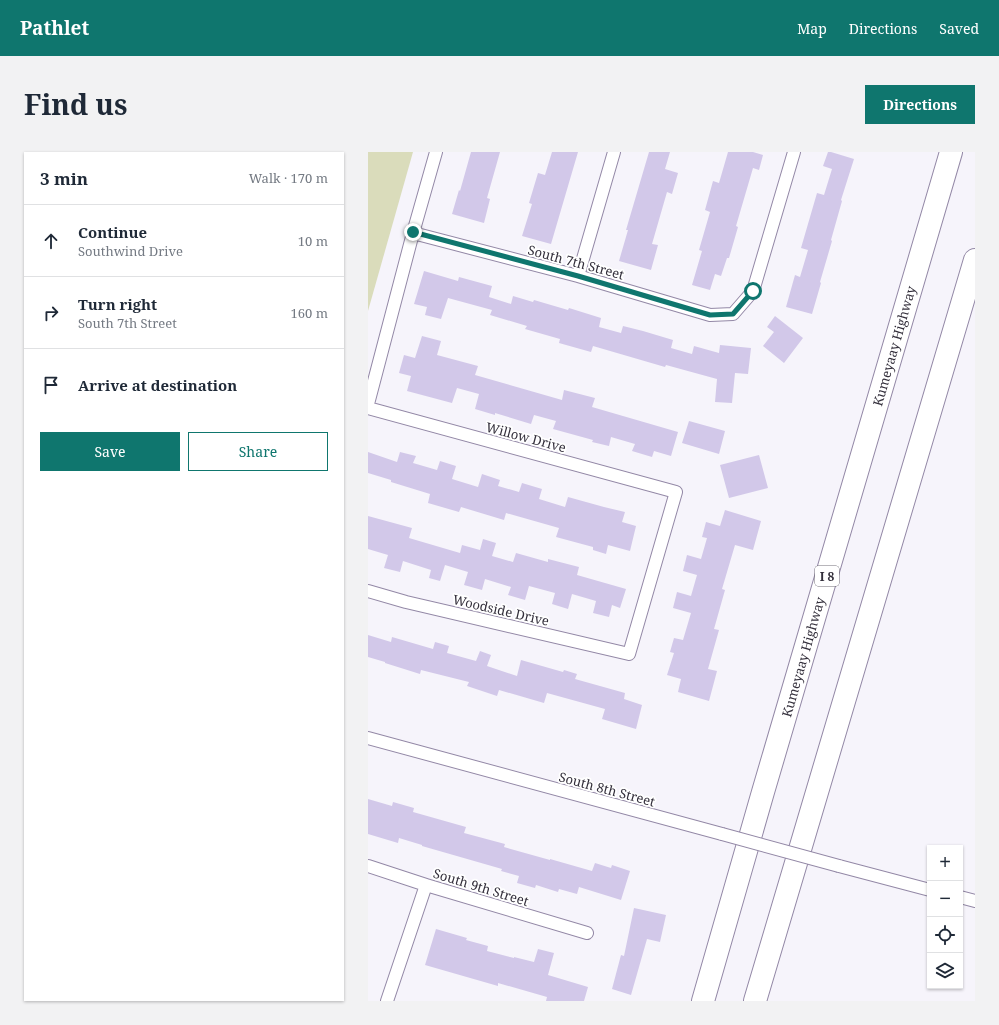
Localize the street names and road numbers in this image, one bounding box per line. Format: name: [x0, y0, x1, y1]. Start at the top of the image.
street label: South 7th Street: [526, 241, 626, 284]
street label: Kumeyaay Highway: [868, 283, 920, 408]
street label: Willow Drive: [484, 418, 568, 456]
road number: I 8: [815, 566, 839, 586]
street label: Woodside Drive: [451, 590, 551, 630]
street label: Kumeyaay Highway: [777, 594, 829, 719]
street label: South 8th Street: [557, 768, 657, 811]
street label: South 9th Street: [431, 864, 531, 910]

